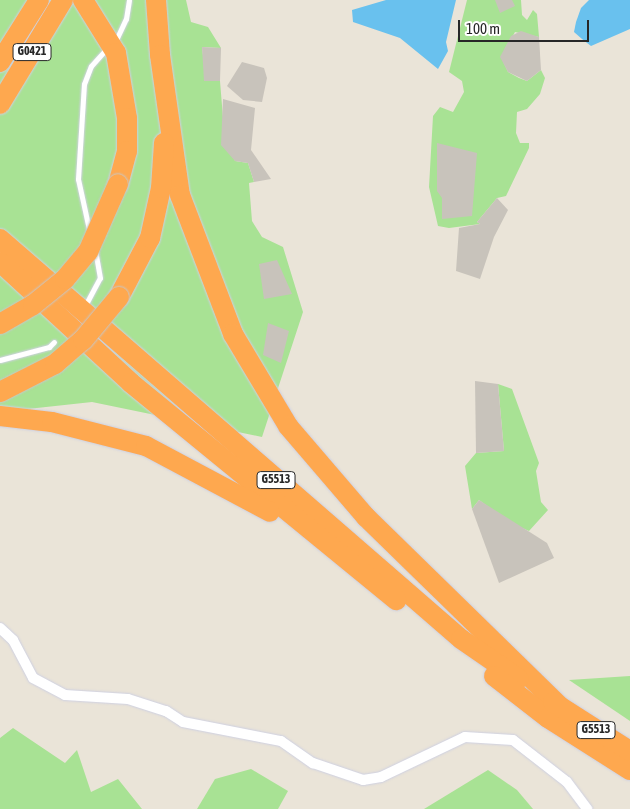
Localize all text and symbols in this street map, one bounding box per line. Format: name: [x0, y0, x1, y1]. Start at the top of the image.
scale bar: [460, 10, 591, 42]
text: 100 m: [466, 20, 500, 37]
road number: G0421: [12, 42, 52, 62]
road number: G5513: [256, 470, 296, 490]
road number: G5513: [576, 720, 616, 740]

